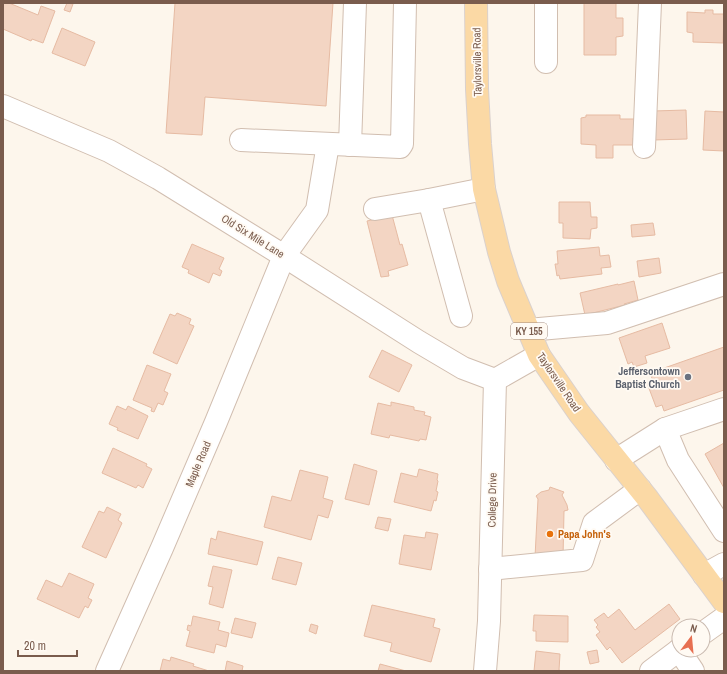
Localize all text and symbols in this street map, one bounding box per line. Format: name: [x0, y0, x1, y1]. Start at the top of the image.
street label: Taylorsville Road: [469, 27, 485, 97]
street label: Old Six Mile Lane: [219, 211, 287, 261]
road number: KY 155: [511, 323, 547, 339]
street label: Taylorsville Road: [534, 350, 584, 414]
place label: Jeffersontown Baptist Church: [615, 364, 680, 391]
marker: Jeffersontown Baptist Church: [683, 372, 693, 382]
street label: Maple Road: [182, 439, 214, 489]
street label: College Drive: [485, 473, 499, 527]
place label: Papa John's: [558, 527, 611, 541]
marker: Papa John's: [545, 529, 555, 539]
north arrow: [671, 618, 711, 658]
text: N: [689, 621, 699, 636]
scale bar: [18, 632, 77, 658]
text: 20 m: [24, 638, 46, 654]

